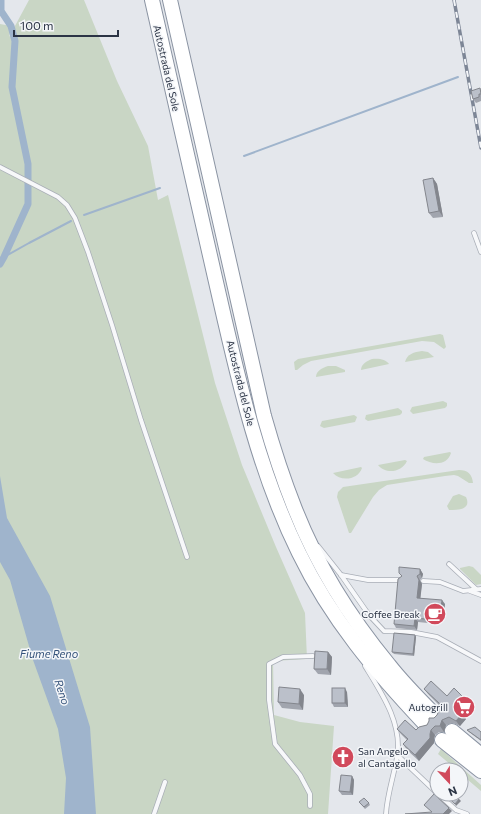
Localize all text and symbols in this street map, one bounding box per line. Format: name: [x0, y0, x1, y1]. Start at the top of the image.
scale bar: [14, 12, 118, 38]
text: 100 m: [20, 18, 54, 32]
street label: Autostrada del Sole: [151, 24, 183, 112]
street label: Autostrada del Sole: [225, 339, 257, 427]
cafe icon: Coffee Break: [422, 601, 448, 627]
place label: Coffee Break: [361, 608, 421, 620]
water label: Fiume Reno: [20, 647, 79, 660]
water label: Reno: [52, 678, 73, 706]
supermarket icon: Autogrill: [451, 694, 477, 720]
place label: Autogrill: [409, 701, 448, 713]
church icon: San Angelo al Cantagallo: [330, 744, 356, 770]
place label: San Angelo al Cantagallo: [358, 745, 416, 769]
north arrow: [429, 762, 469, 802]
text: N: [447, 784, 459, 799]

